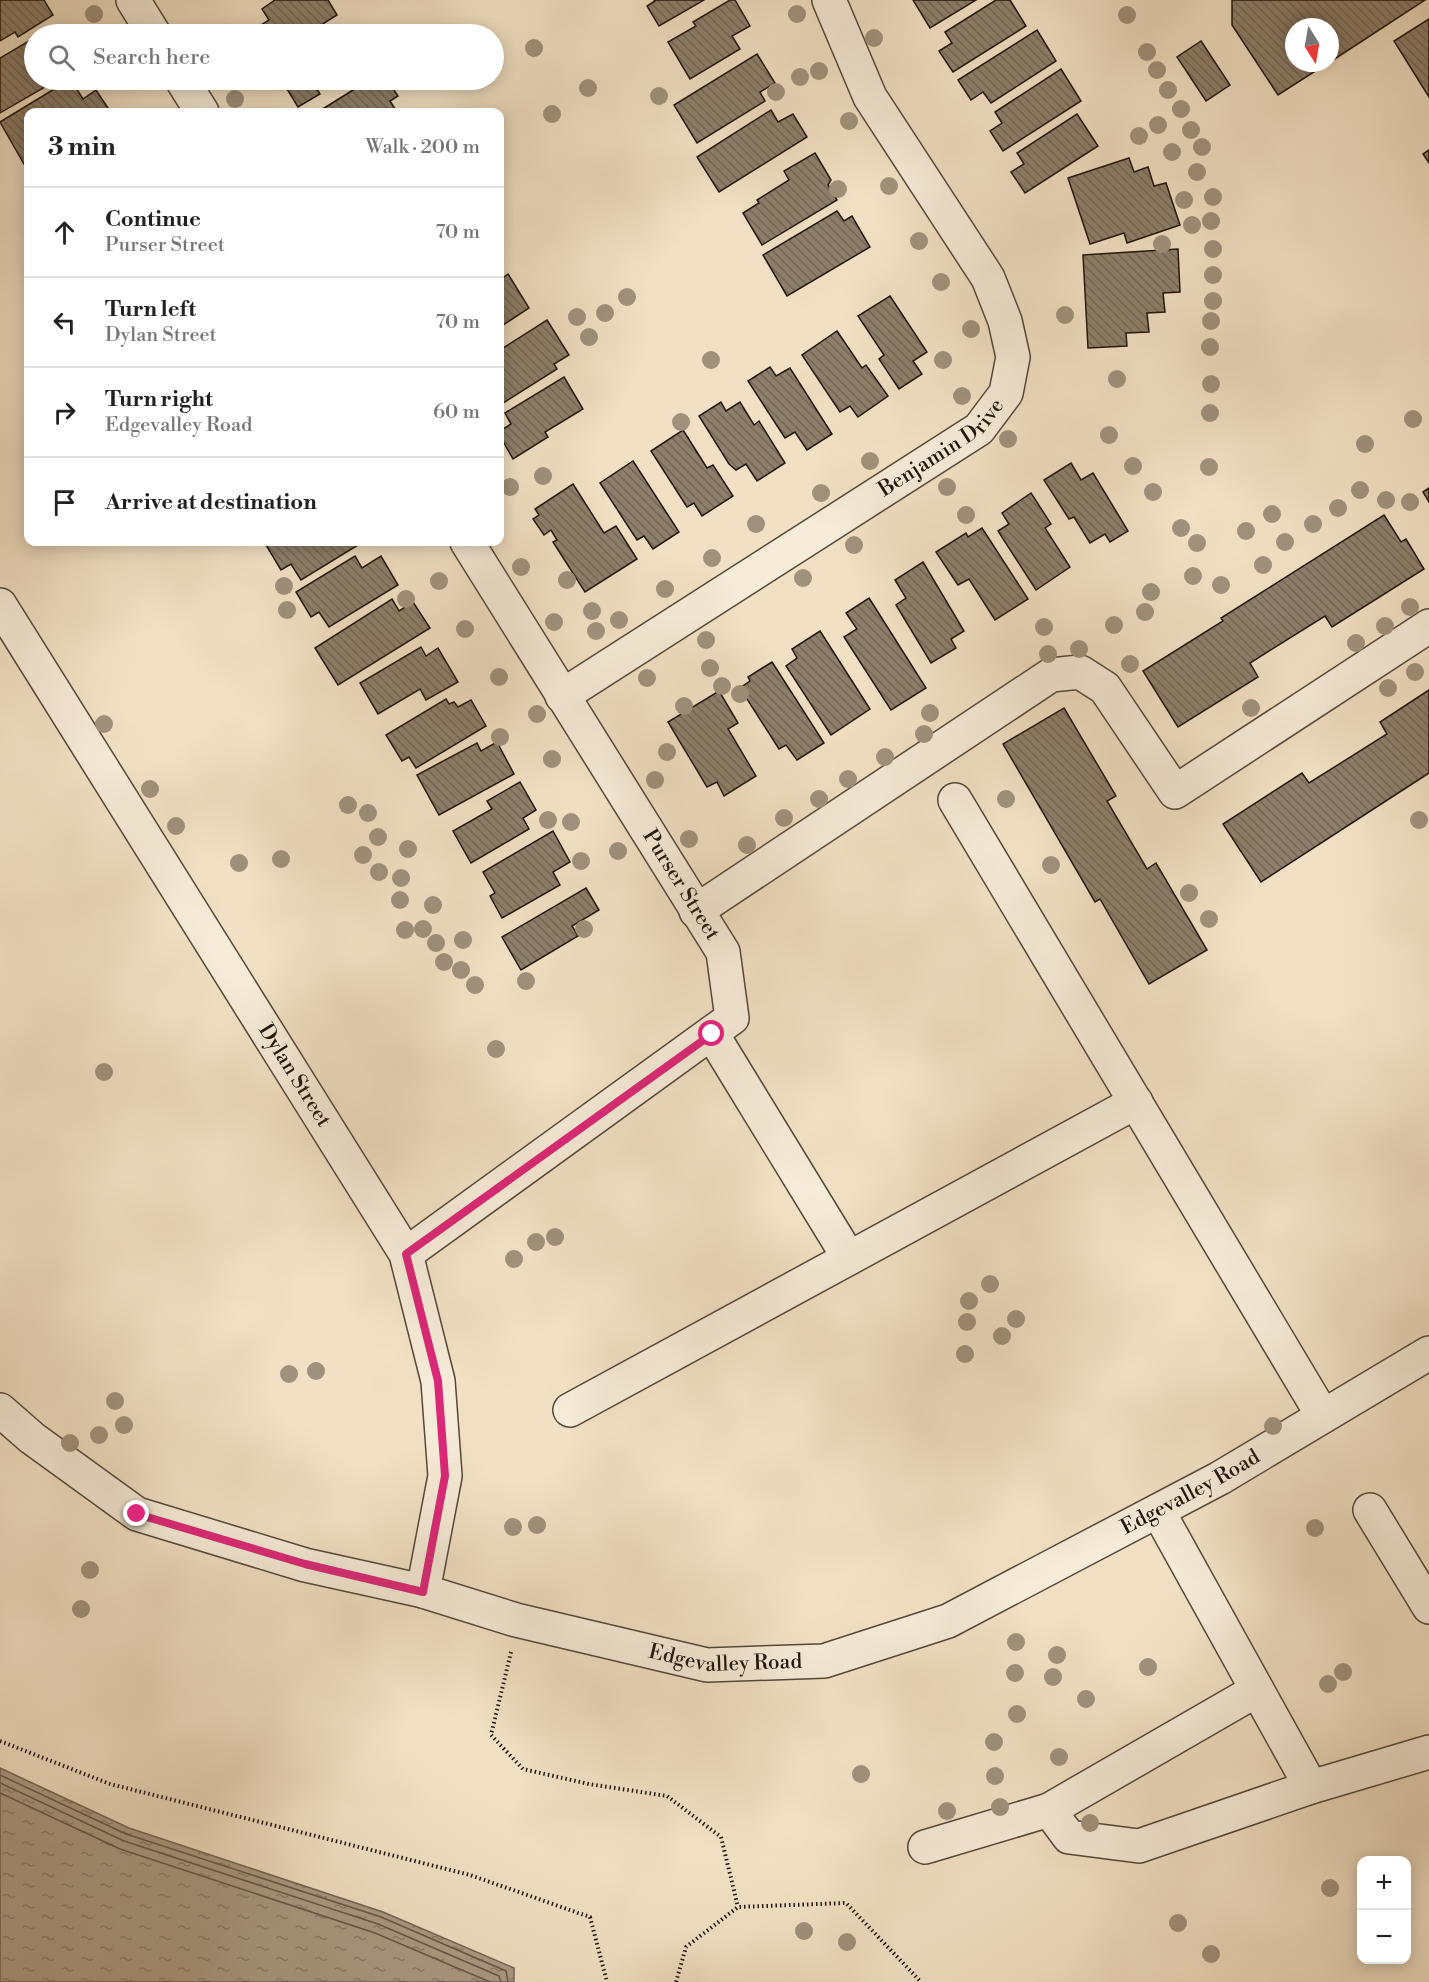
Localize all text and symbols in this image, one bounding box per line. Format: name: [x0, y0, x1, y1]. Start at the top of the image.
north arrow: [1285, 18, 1339, 72]
search box: [24, 24, 504, 90]
icon: search: [45, 41, 78, 74]
text: Search here: [93, 44, 210, 71]
text: 3 min: [48, 131, 116, 163]
text: Walk · 200 m: [366, 135, 480, 160]
text: Continue: [105, 206, 201, 233]
icon: ahead: [48, 216, 81, 249]
text: 70 m: [436, 220, 480, 245]
text: Purser Street: [105, 233, 225, 258]
text: Turn left: [105, 296, 196, 323]
icon: left: [48, 306, 81, 339]
text: 70 m: [436, 310, 480, 335]
text: Dylan Street: [105, 323, 217, 348]
text: Turn right: [105, 386, 213, 413]
street label: Benjamin Drive: [873, 394, 1010, 503]
icon: right: [48, 396, 81, 429]
text: 60 m: [433, 400, 480, 425]
text: Edgevalley Road: [105, 413, 252, 438]
icon: arrive: [48, 486, 81, 519]
text: Arrive at destination: [105, 489, 317, 516]
street label: Purser Street: [637, 825, 726, 946]
street label: Dylan Street: [252, 1019, 337, 1133]
route start: [698, 1020, 724, 1046]
street label: Edgevalley Road: [1116, 1444, 1265, 1541]
route end: [123, 1500, 149, 1526]
street label: Edgevalley Road: [646, 1639, 803, 1678]
map controls: [1357, 1856, 1411, 1964]
button: +: [1357, 1856, 1411, 1910]
button: −: [1357, 1910, 1411, 1964]

